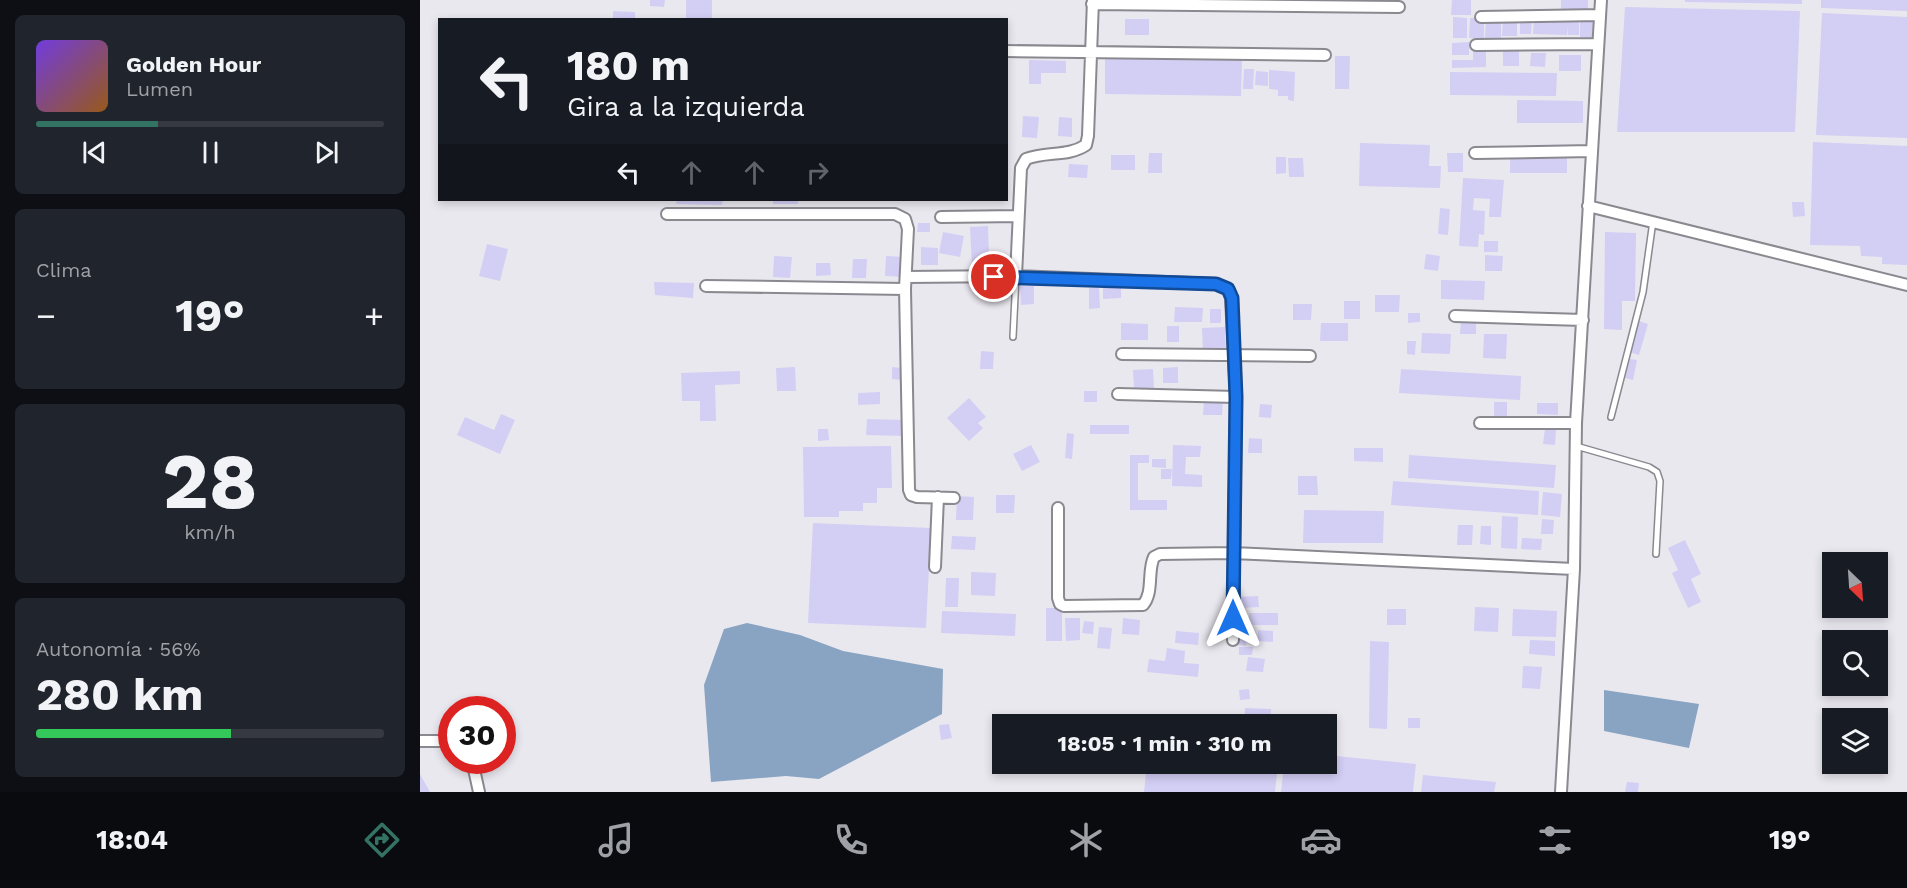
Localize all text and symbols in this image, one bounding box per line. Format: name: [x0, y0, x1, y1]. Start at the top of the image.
text: 180 m: [567, 41, 690, 90]
icon: left: [468, 42, 546, 120]
text: Golden Hour: [126, 52, 261, 77]
text: Lumen: [126, 77, 193, 101]
text: Gira a la izquierda: [567, 91, 805, 123]
icon: previous: [78, 136, 111, 169]
icon: pause: [194, 136, 227, 169]
icon: next: [310, 136, 343, 169]
icon: left: [612, 156, 645, 189]
icon: ahead: [675, 156, 708, 189]
icon: ahead: [738, 156, 771, 189]
icon: right: [801, 156, 834, 189]
pin: [968, 251, 1019, 302]
text: Clima: [36, 258, 92, 282]
icon: arrive: [977, 260, 1010, 293]
text: 19°: [175, 289, 245, 342]
text: −: [36, 296, 56, 335]
text: +: [364, 296, 384, 335]
text: 28: [162, 435, 258, 527]
text: km/h: [184, 520, 236, 544]
north arrow: [1822, 552, 1888, 618]
map controls: [1822, 552, 1888, 774]
position arrow: [1201, 586, 1265, 650]
button: search: [1822, 630, 1888, 696]
text: Autonomía · 56%: [36, 637, 200, 661]
text: 280 km: [36, 668, 203, 721]
speed limit sign: 30: [438, 696, 516, 774]
button: layers: [1822, 708, 1888, 774]
text: 18:05 · 1 min · 310 m: [1057, 731, 1272, 756]
icon: directions: [361, 819, 403, 861]
icon: music: [595, 819, 637, 861]
icon: phone: [830, 819, 872, 861]
icon: climate: [1065, 819, 1107, 861]
icon: car: [1300, 819, 1342, 861]
icon: filters: [1534, 819, 1576, 861]
text: 18:04: [96, 824, 168, 856]
text: 19°: [1769, 824, 1811, 856]

